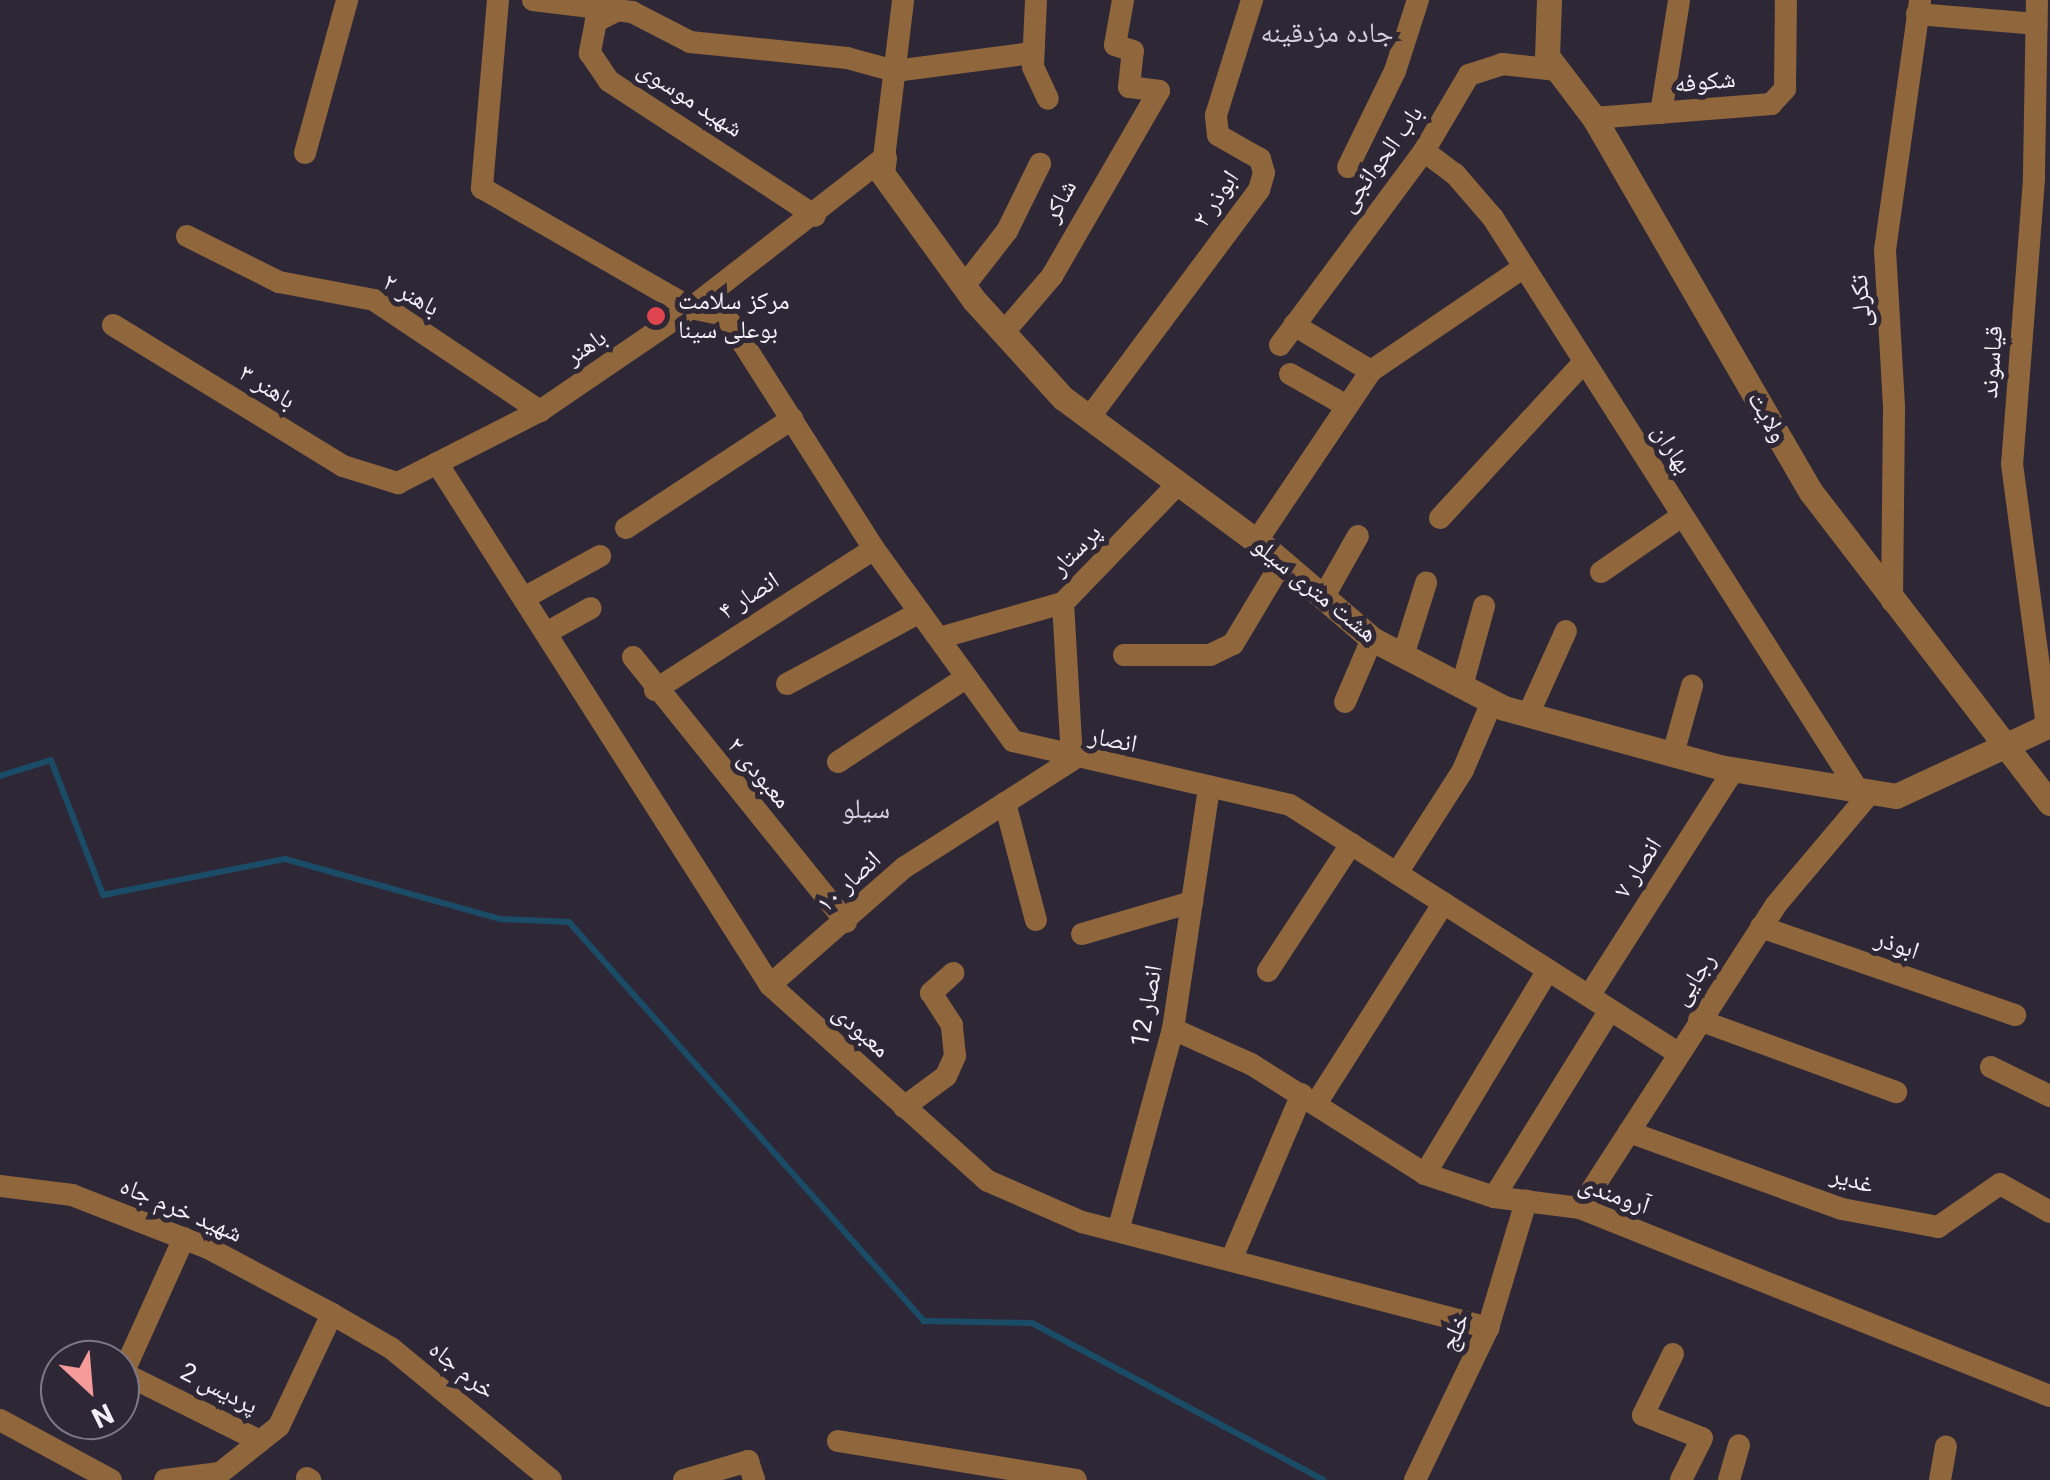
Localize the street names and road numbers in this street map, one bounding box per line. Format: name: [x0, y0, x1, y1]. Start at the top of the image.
street label: شهید موسوی: [632, 54, 748, 144]
street label: شکوفه: [1673, 64, 1737, 100]
street label: باب الحوائجی: [1332, 100, 1430, 218]
street label: ابوذر ۲: [1186, 165, 1246, 233]
street label: شاکر: [1037, 175, 1083, 227]
street label: باهنر ۲: [377, 267, 445, 323]
street label: تکرلی: [1844, 274, 1878, 328]
street label: باهنر: [560, 322, 612, 372]
street label: قیاسوند: [1975, 325, 2009, 399]
street label: باهنر ۳: [233, 358, 301, 416]
street label: ولایت: [1741, 386, 1793, 448]
street label: بهاران: [1645, 419, 1699, 479]
street label: پرستار: [1044, 518, 1108, 582]
street label: هشت متری سیلو: [1247, 531, 1383, 649]
street label: انصار ۴: [713, 566, 785, 626]
street label: انصار: [1086, 721, 1140, 759]
street label: معبودی ۲: [721, 731, 797, 815]
street label: انصار ۷: [1608, 832, 1668, 904]
street label: انصار ۱۰: [811, 845, 887, 919]
street label: ابوذر: [1871, 924, 1923, 966]
street label: رجایی: [1665, 947, 1723, 1011]
street label: انصار 12: [1125, 963, 1169, 1049]
street label: معبودی: [826, 998, 896, 1064]
street label: غدیر: [1827, 1160, 1877, 1200]
street label: آرومندی: [1574, 1169, 1654, 1221]
street label: شهید خرم جاه: [115, 1171, 247, 1249]
street label: خلج: [1433, 1308, 1477, 1356]
street label: خرم جاه: [423, 1334, 501, 1406]
street label: پردیس 2: [175, 1357, 263, 1421]

